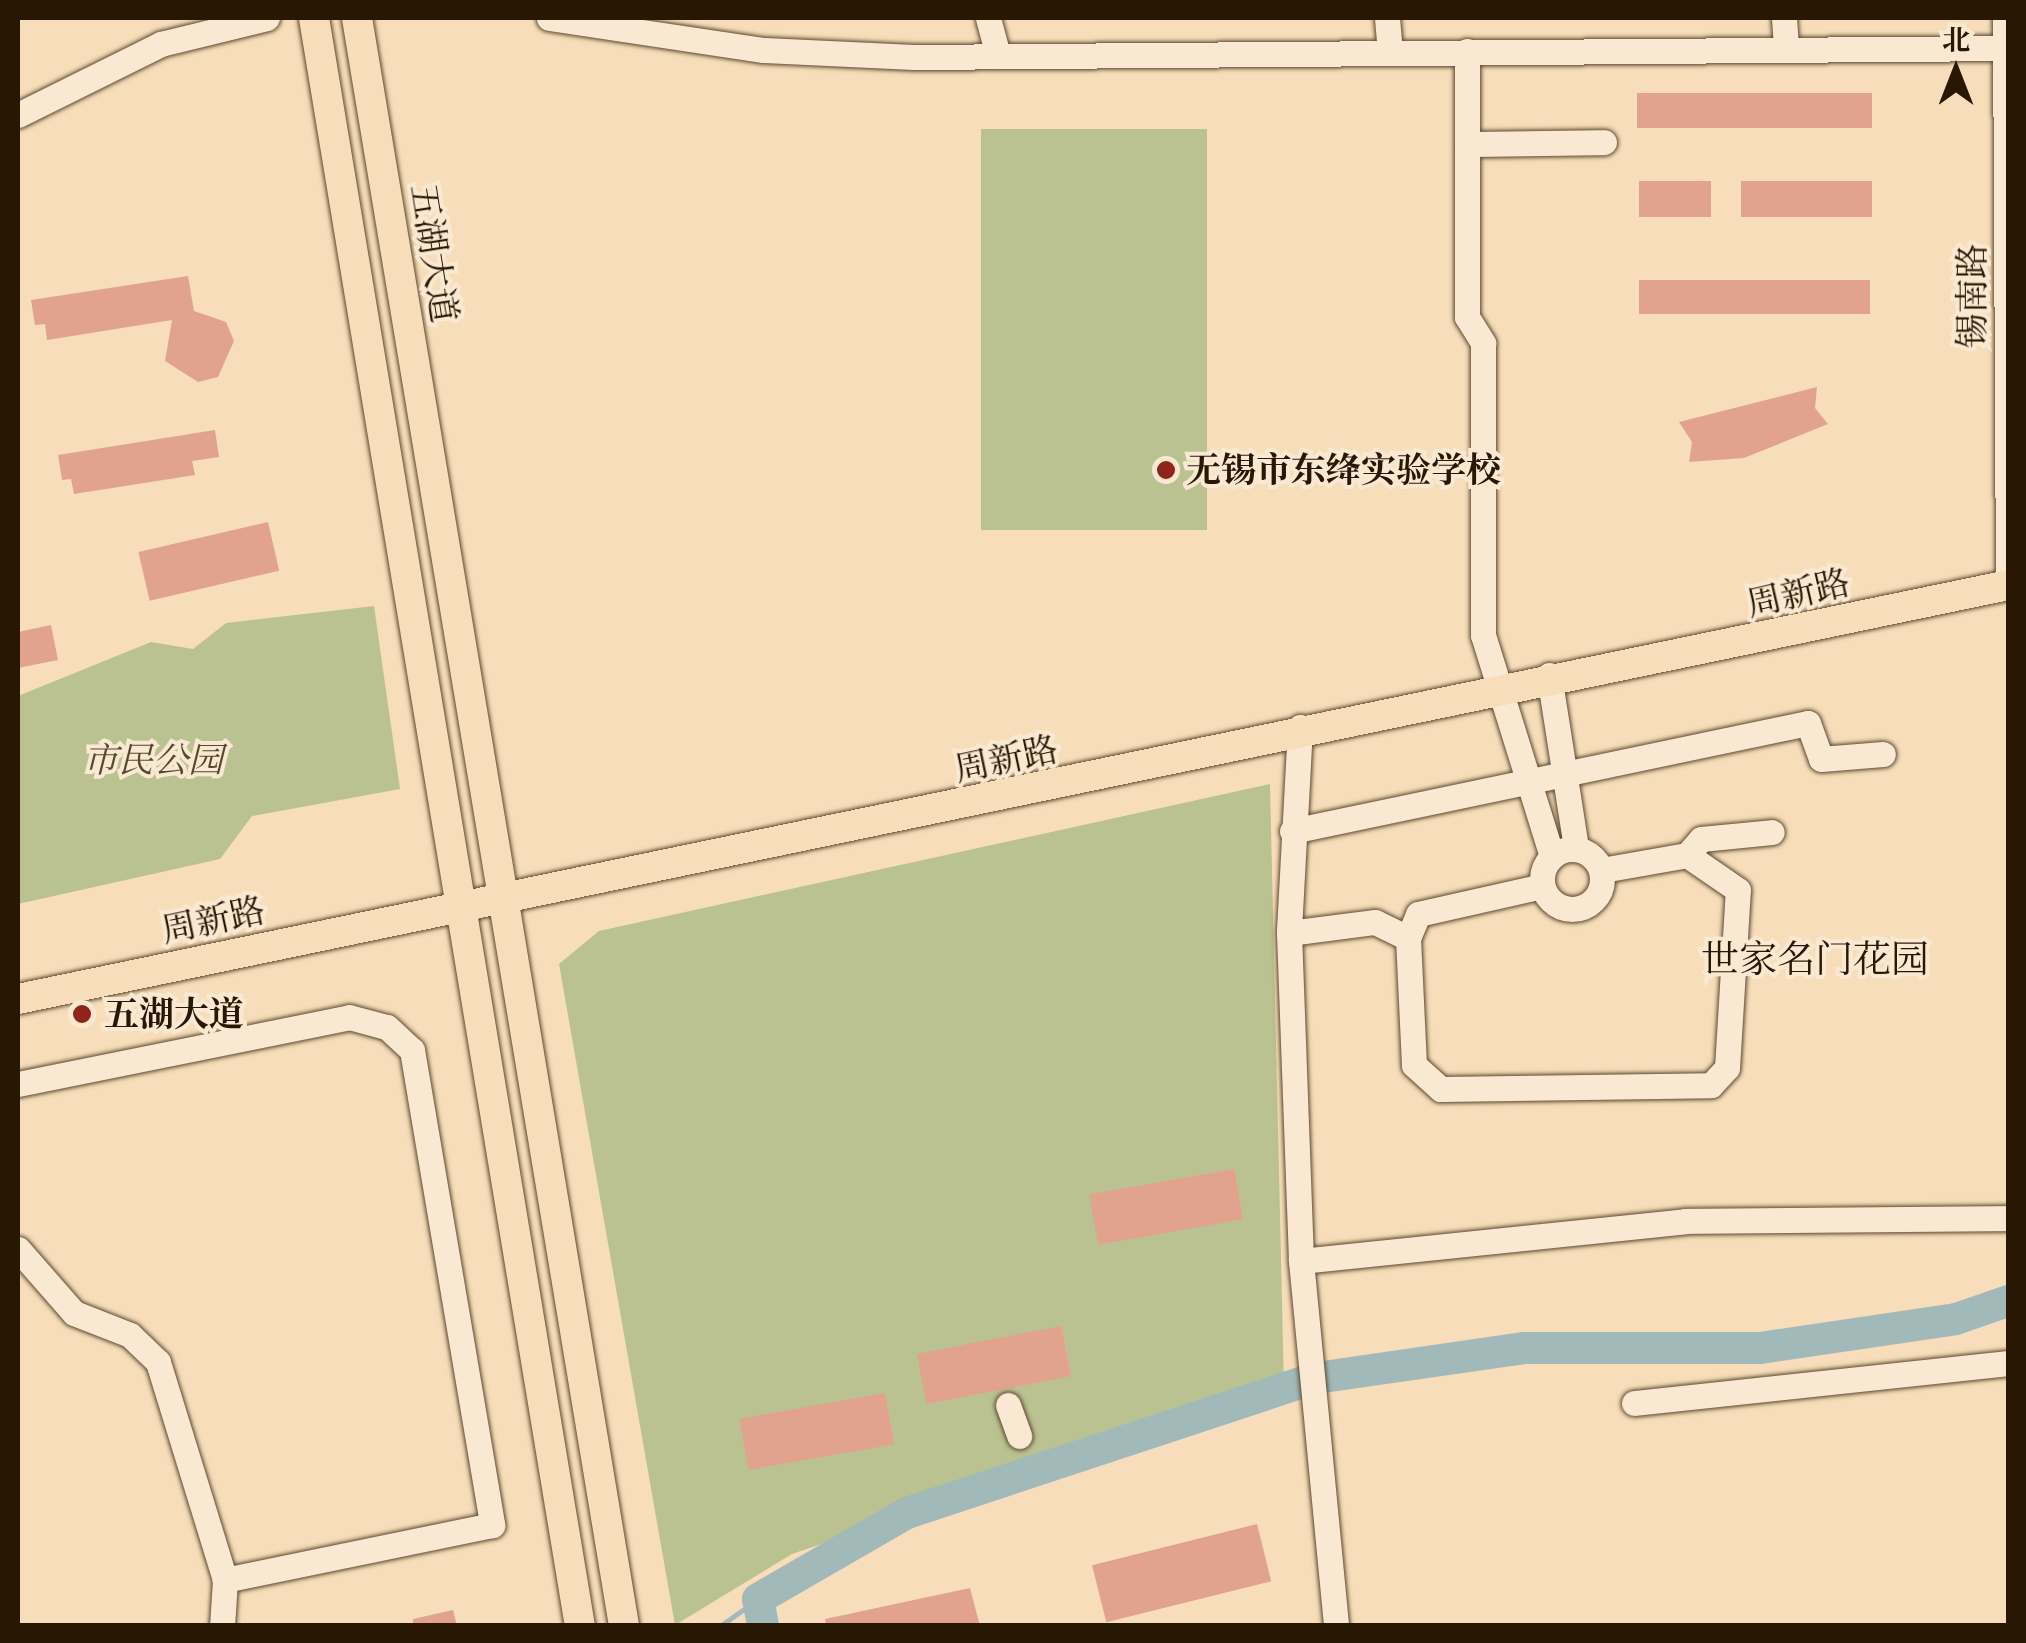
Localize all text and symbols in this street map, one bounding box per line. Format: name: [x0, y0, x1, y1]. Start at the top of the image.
text: 北: [1942, 19, 1970, 60]
north arrow: [1906, 20, 2006, 120]
street label: 五湖大道: [402, 181, 466, 325]
street label: 锡南路: [1951, 244, 1993, 348]
place label: 无锡市东绛实验学校: [1186, 449, 1501, 491]
marker: 无锡市东绛实验学校: [1155, 459, 1177, 481]
street label: 周新路: [1742, 561, 1854, 625]
street label: 周新路: [950, 728, 1062, 790]
park label: 市民公园: [83, 739, 223, 781]
street label: 周新路: [157, 889, 269, 951]
district label: 世家名门花园: [1701, 936, 1929, 982]
place label: 五湖大道: [104, 993, 244, 1035]
marker: 五湖大道: [69, 1001, 95, 1027]

